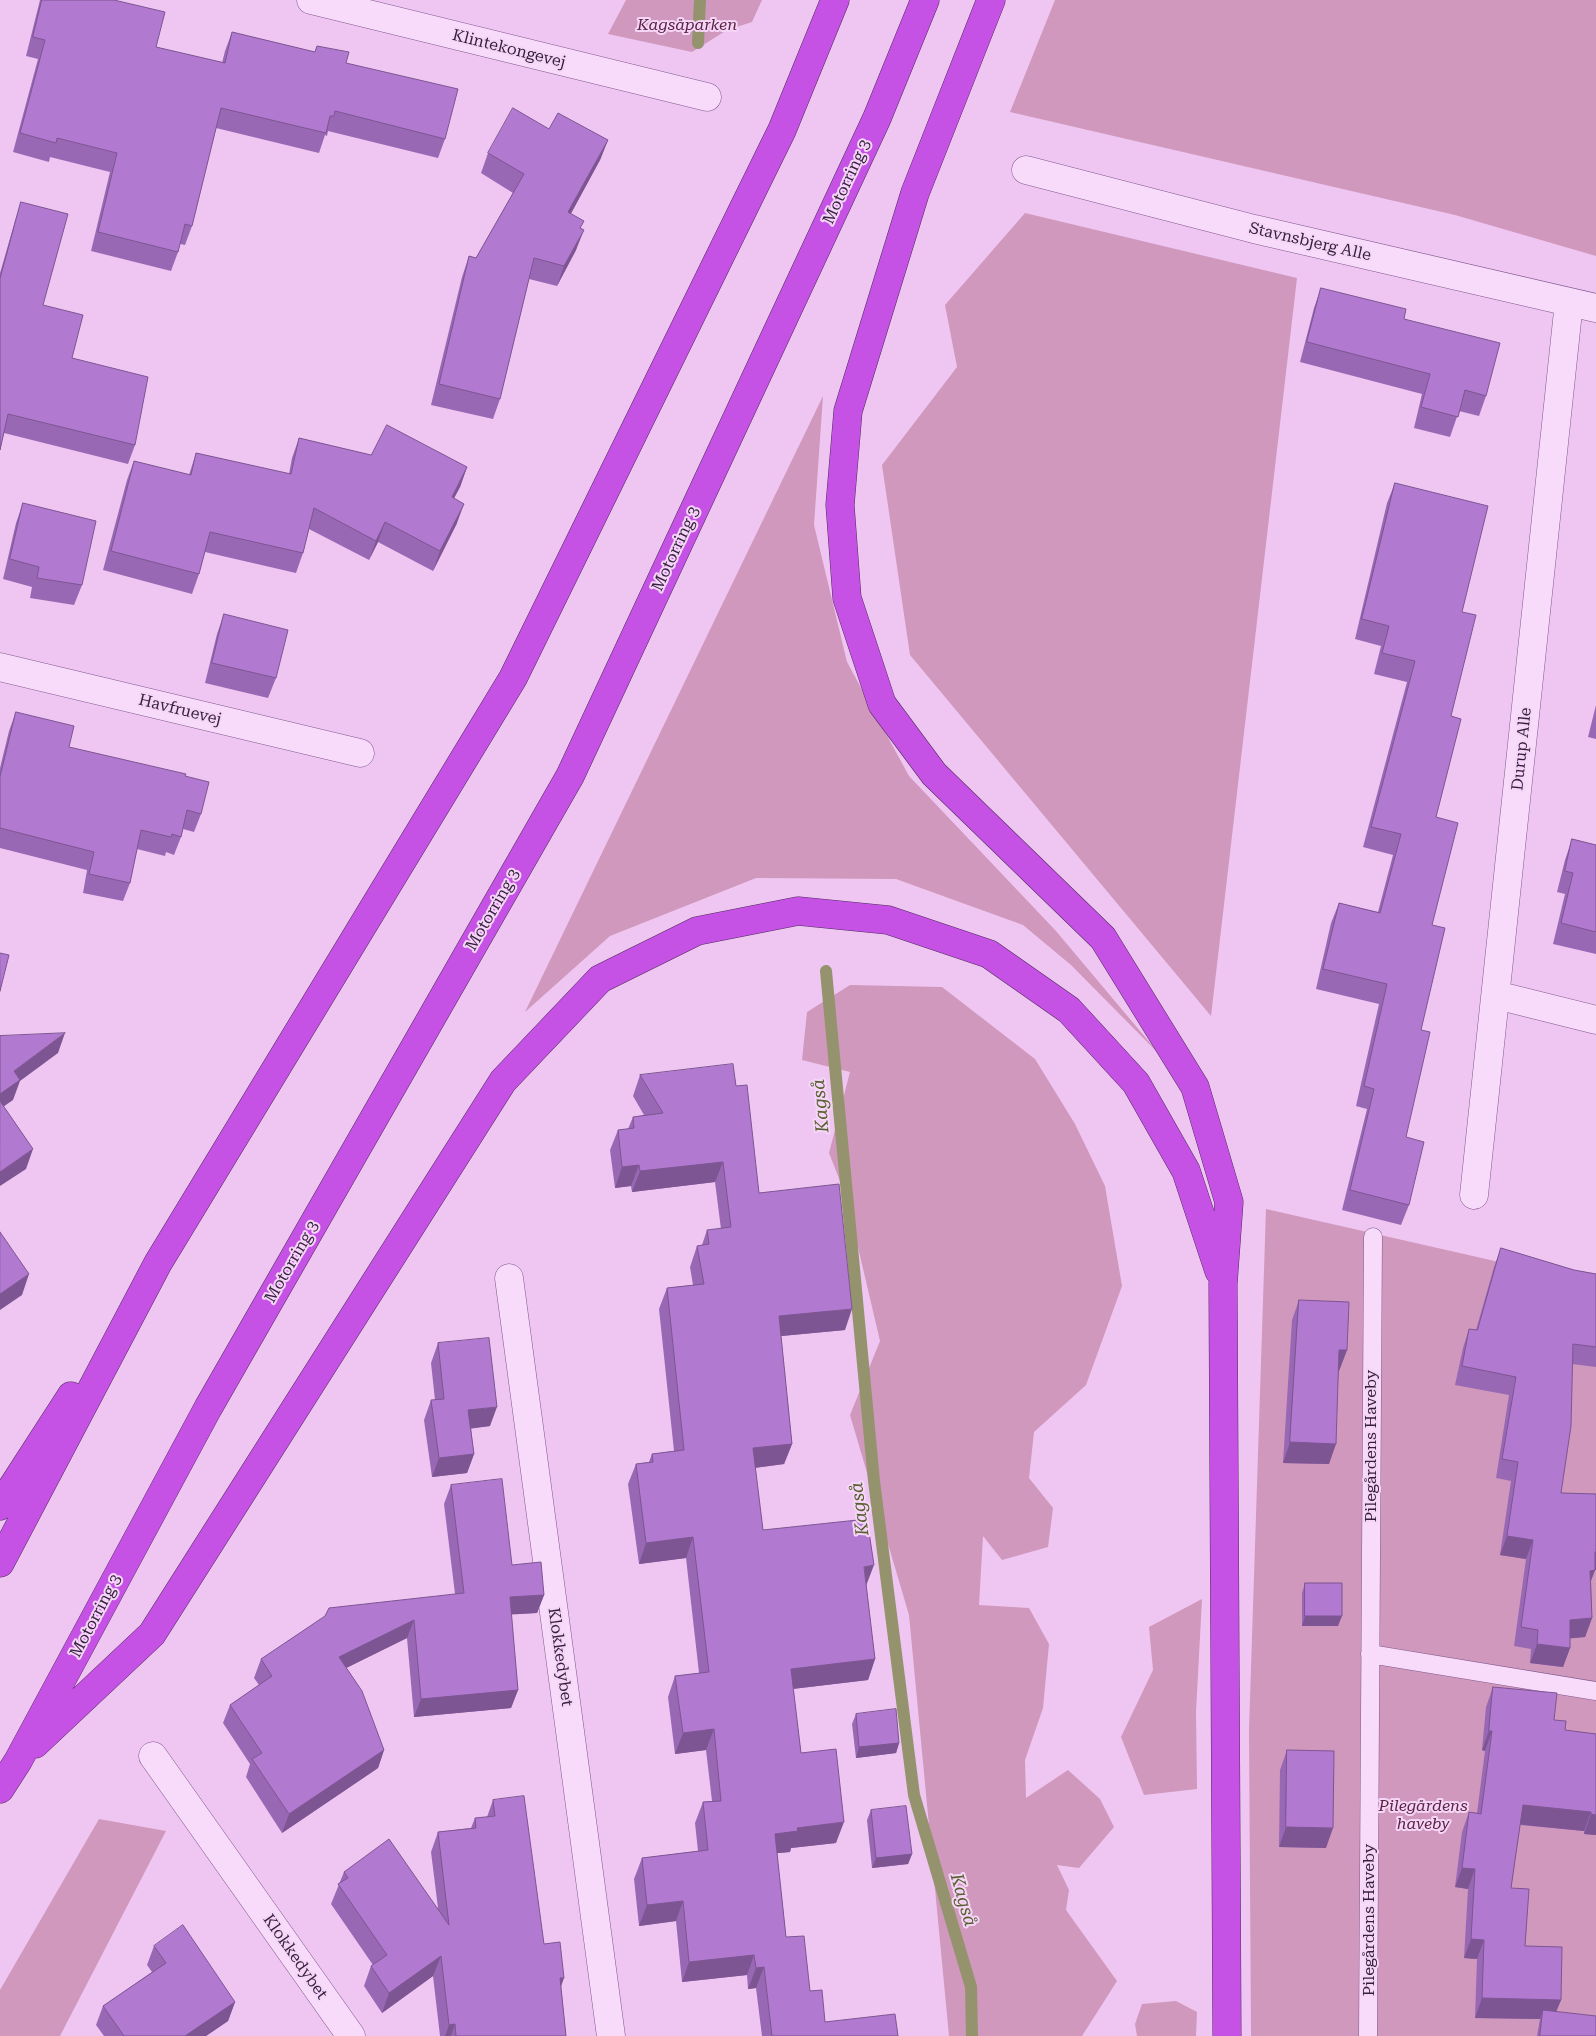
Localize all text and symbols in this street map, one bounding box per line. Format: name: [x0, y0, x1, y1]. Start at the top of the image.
park label: Kagsåparken: [637, 15, 737, 35]
street label: Klintekongevej: [450, 26, 568, 72]
street label: Motorring 3: [819, 137, 875, 227]
street label: Stavnsbjerg Alle: [1247, 219, 1373, 265]
street label: Motorring 3: [648, 504, 704, 594]
street label: Havfruevej: [137, 690, 223, 730]
street label: Durup Alle: [1508, 706, 1536, 792]
street label: Motorring 3: [462, 866, 524, 954]
water label: Kagså: [808, 1078, 834, 1134]
street label: Motorring 3: [261, 1218, 323, 1306]
street label: Pilegårdens Haveby: [1361, 1370, 1381, 1522]
water label: Kagså: [846, 1481, 874, 1537]
street label: Motorring 3: [66, 1571, 126, 1661]
street label: Klokkedybet: [544, 1606, 576, 1708]
park label: Pilegårdens haveby: [1378, 1796, 1468, 1834]
street label: Pilegårdens Haveby: [1359, 1844, 1379, 1996]
water label: Kagså: [945, 1871, 981, 1929]
street label: Klokkedybet: [259, 1911, 331, 2003]

